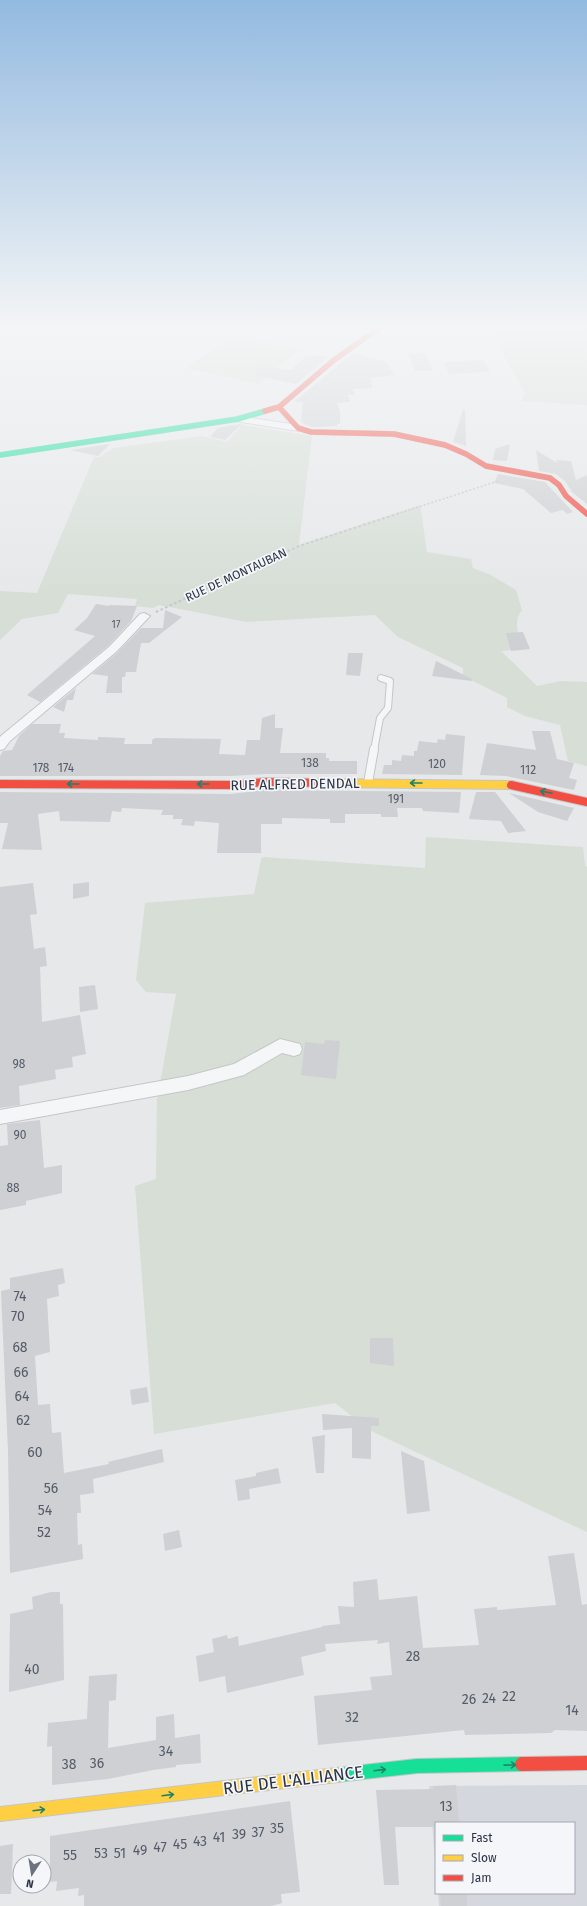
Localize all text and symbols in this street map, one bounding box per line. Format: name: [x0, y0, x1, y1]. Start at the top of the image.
street label: RUE DE MONTAUBAN: [183, 545, 289, 605]
house number: 17: [112, 619, 121, 631]
house number: 138: [301, 756, 319, 770]
house number: 120: [428, 757, 446, 771]
house number: 178: [33, 761, 50, 775]
house number: 174: [58, 761, 75, 775]
house number: 112: [520, 763, 536, 777]
street label: RUE ALFRED DENDAL: [230, 775, 360, 794]
one-way arrow: [410, 779, 423, 787]
one-way arrow: [67, 780, 80, 788]
one-way arrow: [197, 780, 210, 788]
one-way arrow: [540, 787, 553, 795]
house number: 191: [388, 792, 404, 806]
house number: 98: [13, 1057, 26, 1071]
house number: 90: [14, 1128, 27, 1142]
house number: 88: [6, 1181, 20, 1195]
house number: 74: [13, 1288, 27, 1305]
house number: 70: [11, 1308, 25, 1325]
house number: 68: [12, 1339, 28, 1356]
house number: 66: [14, 1364, 28, 1381]
house number: 64: [15, 1388, 30, 1405]
house number: 62: [16, 1412, 30, 1429]
house number: 60: [27, 1444, 43, 1461]
house number: 56: [44, 1480, 58, 1497]
house number: 54: [38, 1502, 53, 1519]
house number: 52: [37, 1524, 51, 1541]
house number: 28: [406, 1648, 421, 1665]
house number: 40: [24, 1661, 40, 1678]
house number: 22: [502, 1688, 516, 1705]
house number: 24: [482, 1690, 497, 1707]
house number: 26: [462, 1691, 476, 1708]
house number: 14: [565, 1702, 579, 1719]
house number: 32: [345, 1709, 359, 1726]
house number: 34: [159, 1743, 174, 1760]
house number: 36: [90, 1755, 104, 1772]
house number: 38: [62, 1756, 77, 1773]
street label: RUE DE L'ALLIANCE: [222, 1761, 364, 1800]
one-way arrow: [503, 1761, 516, 1768]
one-way arrow: [374, 1766, 387, 1774]
one-way arrow: [161, 1791, 174, 1799]
house number: 13: [439, 1798, 453, 1815]
one-way arrow: [32, 1806, 45, 1814]
house number: 35: [270, 1820, 284, 1837]
legend: [435, 1822, 575, 1894]
house number: 37: [251, 1824, 265, 1841]
house number: 39: [232, 1826, 246, 1843]
house number: 41: [213, 1829, 225, 1846]
text: Fast: [471, 1831, 493, 1845]
house number: 43: [193, 1833, 207, 1850]
house number: 45: [173, 1836, 187, 1853]
house number: 47: [153, 1839, 167, 1856]
house number: 49: [133, 1842, 147, 1859]
house number: 53: [94, 1845, 108, 1862]
house number: 51: [114, 1845, 126, 1862]
house number: 55: [63, 1847, 77, 1864]
text: Slow: [471, 1851, 497, 1865]
north arrow: [12, 1854, 52, 1894]
text: Jam: [471, 1871, 491, 1885]
text: N: [25, 1876, 35, 1890]

